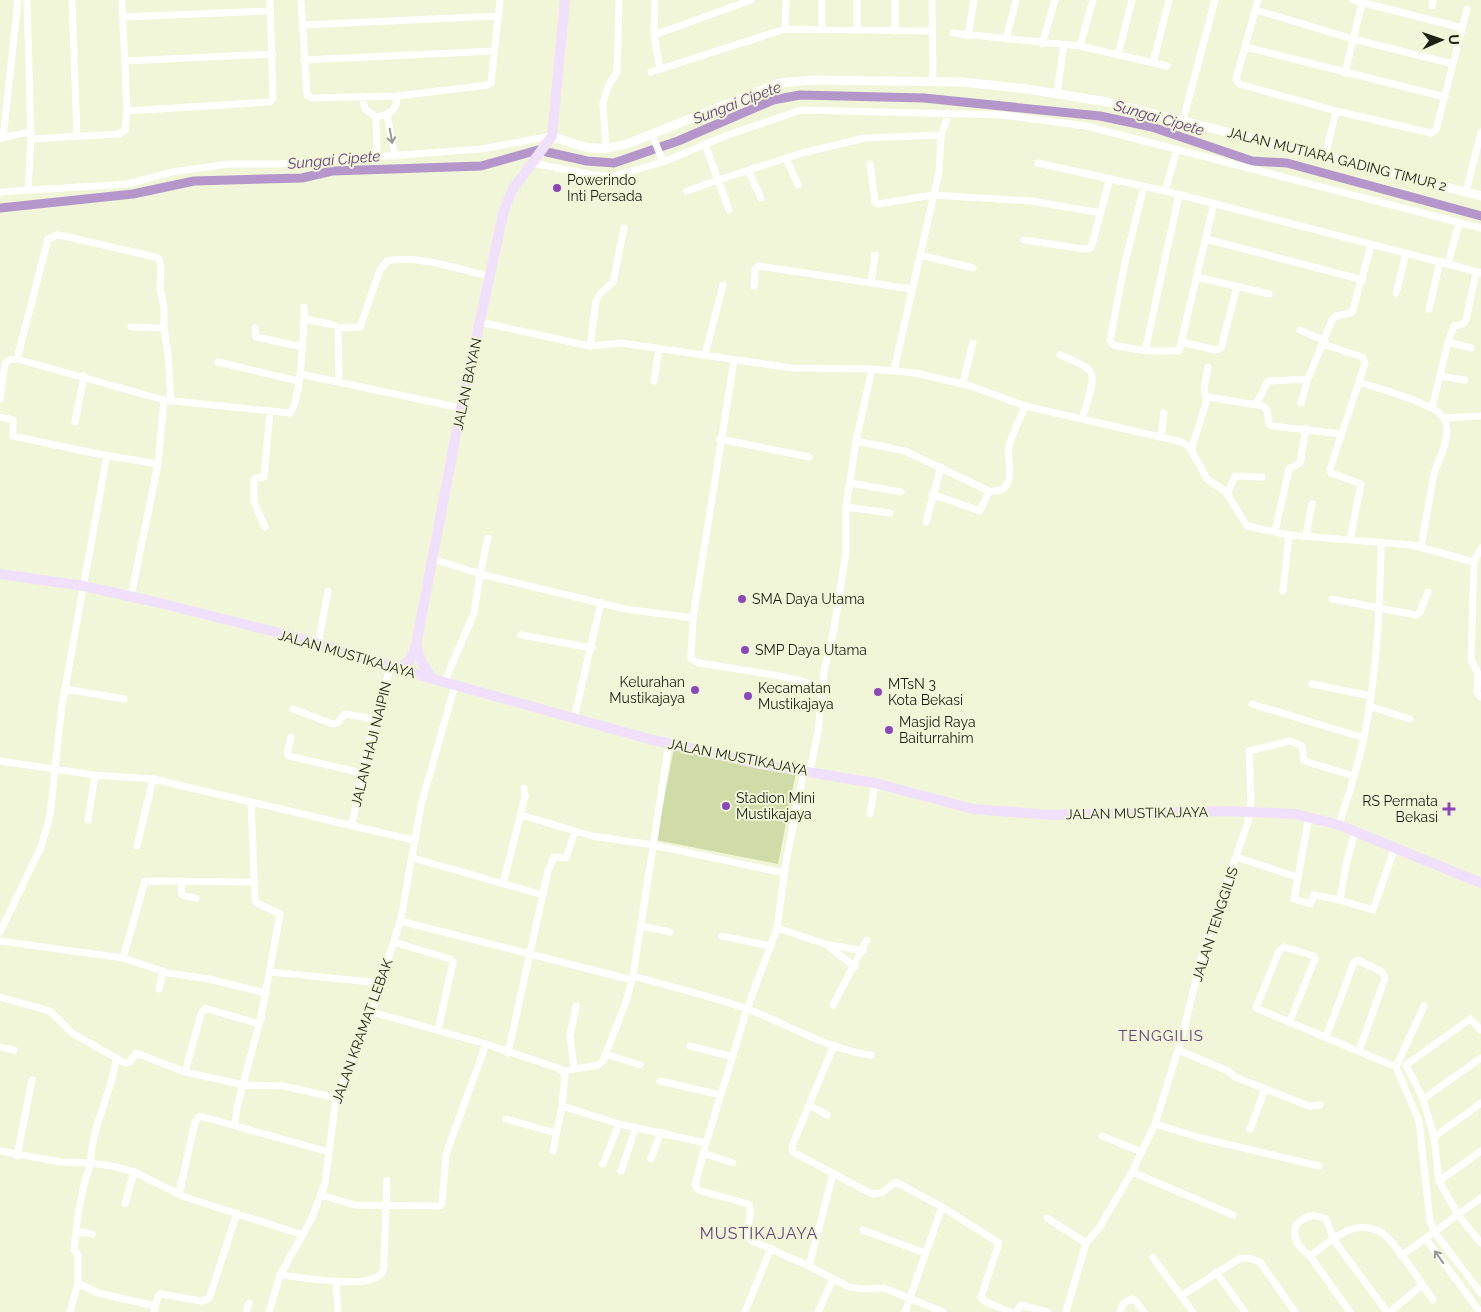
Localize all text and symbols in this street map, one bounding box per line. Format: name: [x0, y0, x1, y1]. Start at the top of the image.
north arrow: [1416, 15, 1466, 65]
text: U: [1446, 34, 1462, 45]
water label: Sungai Cipete: [689, 78, 784, 128]
water label: Sungai Cipete: [1111, 96, 1206, 139]
street label: JALAN MUTIARA GADING TIMUR 2: [1226, 124, 1448, 194]
one-way arrow: [387, 127, 397, 143]
water label: Sungai Cipete: [286, 147, 381, 173]
place label: Powerindo Inti Persada: [567, 172, 642, 204]
marker: Powerindo Inti Persada: [551, 182, 563, 194]
street label: JALAN BAYAN: [449, 337, 485, 431]
place label: SMA Daya Utama: [752, 591, 865, 607]
marker: SMA Daya Utama: [736, 593, 748, 605]
street label: JALAN MUSTIKAJAYA: [276, 627, 418, 681]
place label: SMP Daya Utama: [755, 642, 867, 658]
marker: SMP Daya Utama: [739, 644, 751, 656]
place label: Kelurahan Mustikajaya: [609, 674, 685, 706]
place label: MTsN 3 Kota Bekasi: [888, 676, 963, 708]
street label: JALAN HAJI NAIPIN: [348, 680, 394, 808]
place label: Kecamatan Mustikajaya: [758, 680, 834, 712]
marker: Kelurahan Mustikajaya: [689, 684, 701, 696]
marker: MTsN 3 Kota Bekasi: [872, 686, 884, 698]
marker: Kecamatan Mustikajaya: [742, 690, 754, 702]
place label: Masjid Raya Baiturrahim: [899, 714, 976, 746]
marker: Masjid Raya Baiturrahim: [883, 724, 895, 736]
street label: JALAN MUSTIKAJAYA: [667, 736, 810, 779]
place label: Stadion Mini Mustikajaya: [736, 790, 815, 822]
place label: RS Permata Bekasi: [1362, 793, 1438, 825]
marker: Stadion Mini Mustikajaya: [720, 800, 732, 812]
marker: RS Permata Bekasi: [1442, 802, 1456, 816]
street label: JALAN MUSTIKAJAYA: [1066, 804, 1209, 822]
street label: JALAN TENGGILIS: [1189, 864, 1241, 983]
street label: JALAN KRAMAT LEBAK: [328, 957, 396, 1105]
district label: TENGGILIS: [1118, 1027, 1204, 1045]
district label: MUSTIKAJAYA: [700, 1224, 818, 1243]
one-way arrow: [1434, 1250, 1444, 1264]

